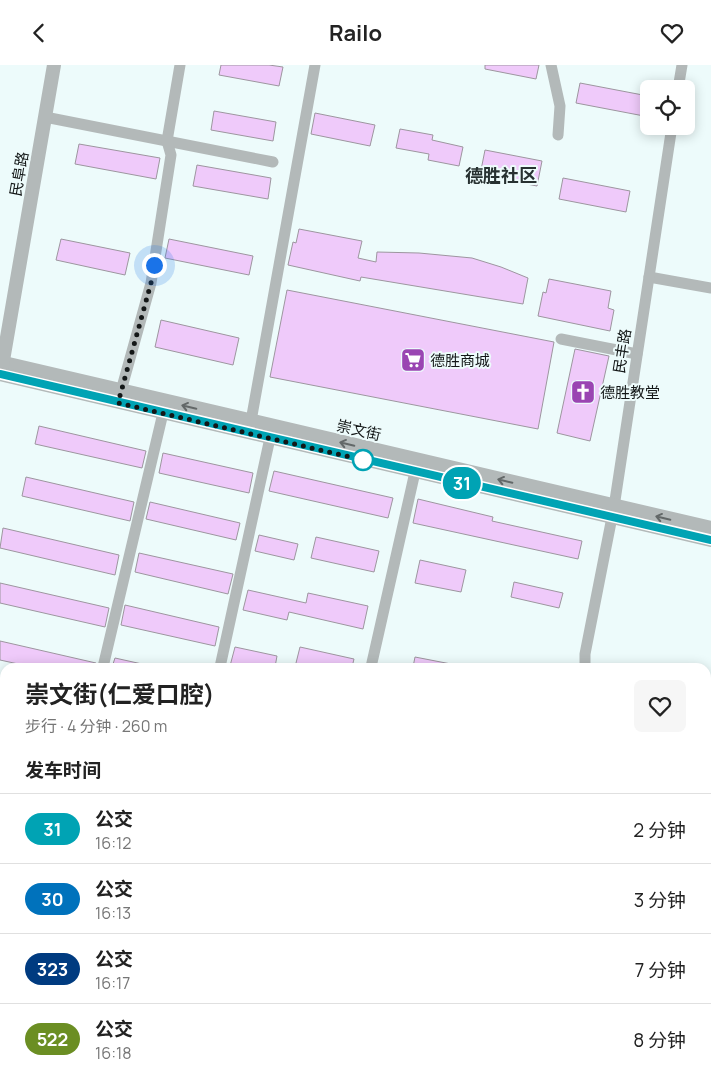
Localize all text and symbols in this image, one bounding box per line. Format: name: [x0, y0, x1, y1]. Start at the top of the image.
text: Railo: [329, 18, 382, 48]
icon: back: [25, 19, 53, 47]
icon: heart: [658, 19, 686, 47]
map controls: [640, 80, 695, 135]
button: locate: [640, 80, 695, 135]
street label: 民阜路: [5, 150, 33, 198]
district label: 德胜社区: [465, 163, 537, 187]
your location: [142, 253, 167, 278]
street label: 民丰路: [608, 327, 636, 375]
supermarket icon: 德胜商城: [400, 347, 426, 373]
place label: 德胜商城: [430, 350, 490, 371]
church icon: 德胜教堂: [570, 379, 596, 405]
place label: 德胜教堂: [600, 382, 660, 403]
one-way arrow: [181, 402, 197, 411]
street label: 崇文街: [335, 415, 383, 445]
one-way arrow: [339, 439, 355, 448]
unlabelled marker: [352, 449, 374, 471]
line badge: 31: [440, 467, 484, 499]
text: 31: [453, 471, 471, 495]
one-way arrow: [498, 476, 514, 485]
one-way arrow: [656, 513, 672, 522]
text: 崇文街(仁爱口腔): [25, 677, 215, 710]
button: heart: [634, 680, 686, 732]
text: 步行 · 4 分钟 · 260 m: [25, 715, 167, 737]
text: 发车时间: [25, 757, 101, 783]
text: 公交: [95, 806, 133, 832]
text: 31: [43, 817, 62, 841]
text: 2 分钟: [633, 817, 686, 843]
text: 16:12: [95, 832, 131, 854]
text: 公交: [95, 876, 133, 902]
text: 30: [41, 887, 64, 911]
text: 3 分钟: [634, 887, 686, 913]
text: 16:13: [95, 902, 131, 924]
text: 公交: [95, 946, 133, 972]
text: 323: [37, 957, 68, 981]
text: 7 分钟: [635, 957, 686, 983]
text: 16:17: [95, 972, 130, 994]
text: 公交: [95, 1016, 133, 1042]
text: 522: [37, 1027, 68, 1051]
text: 8 分钟: [633, 1027, 686, 1053]
text: 16:18: [95, 1042, 131, 1064]

